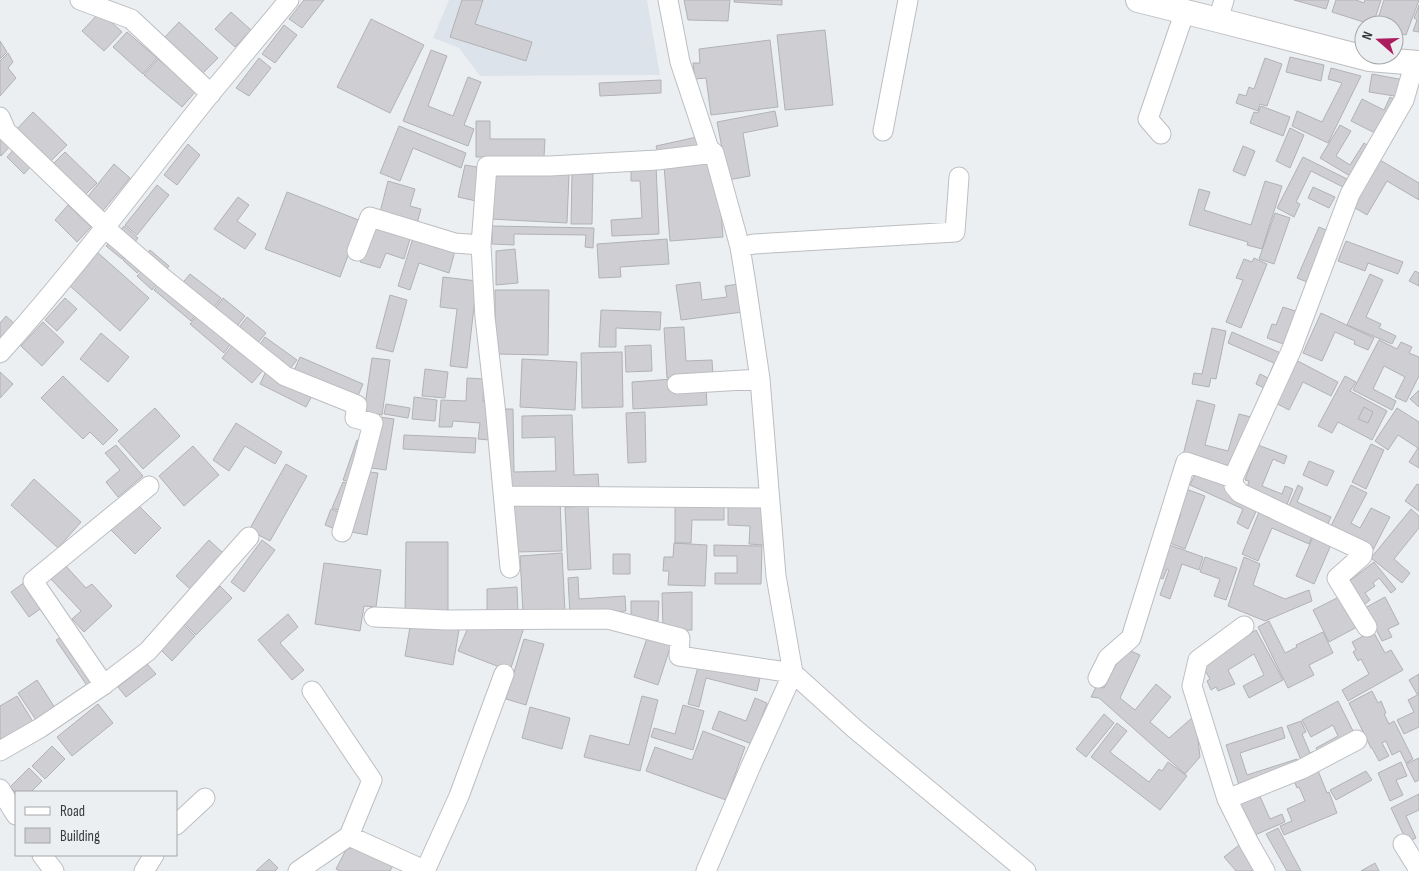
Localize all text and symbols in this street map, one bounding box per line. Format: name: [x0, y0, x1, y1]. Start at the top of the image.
north arrow: [1354, 15, 1404, 65]
text: N: [1358, 29, 1377, 42]
legend: [15, 791, 178, 856]
text: Road: [60, 802, 85, 821]
text: Building: [60, 827, 100, 846]

